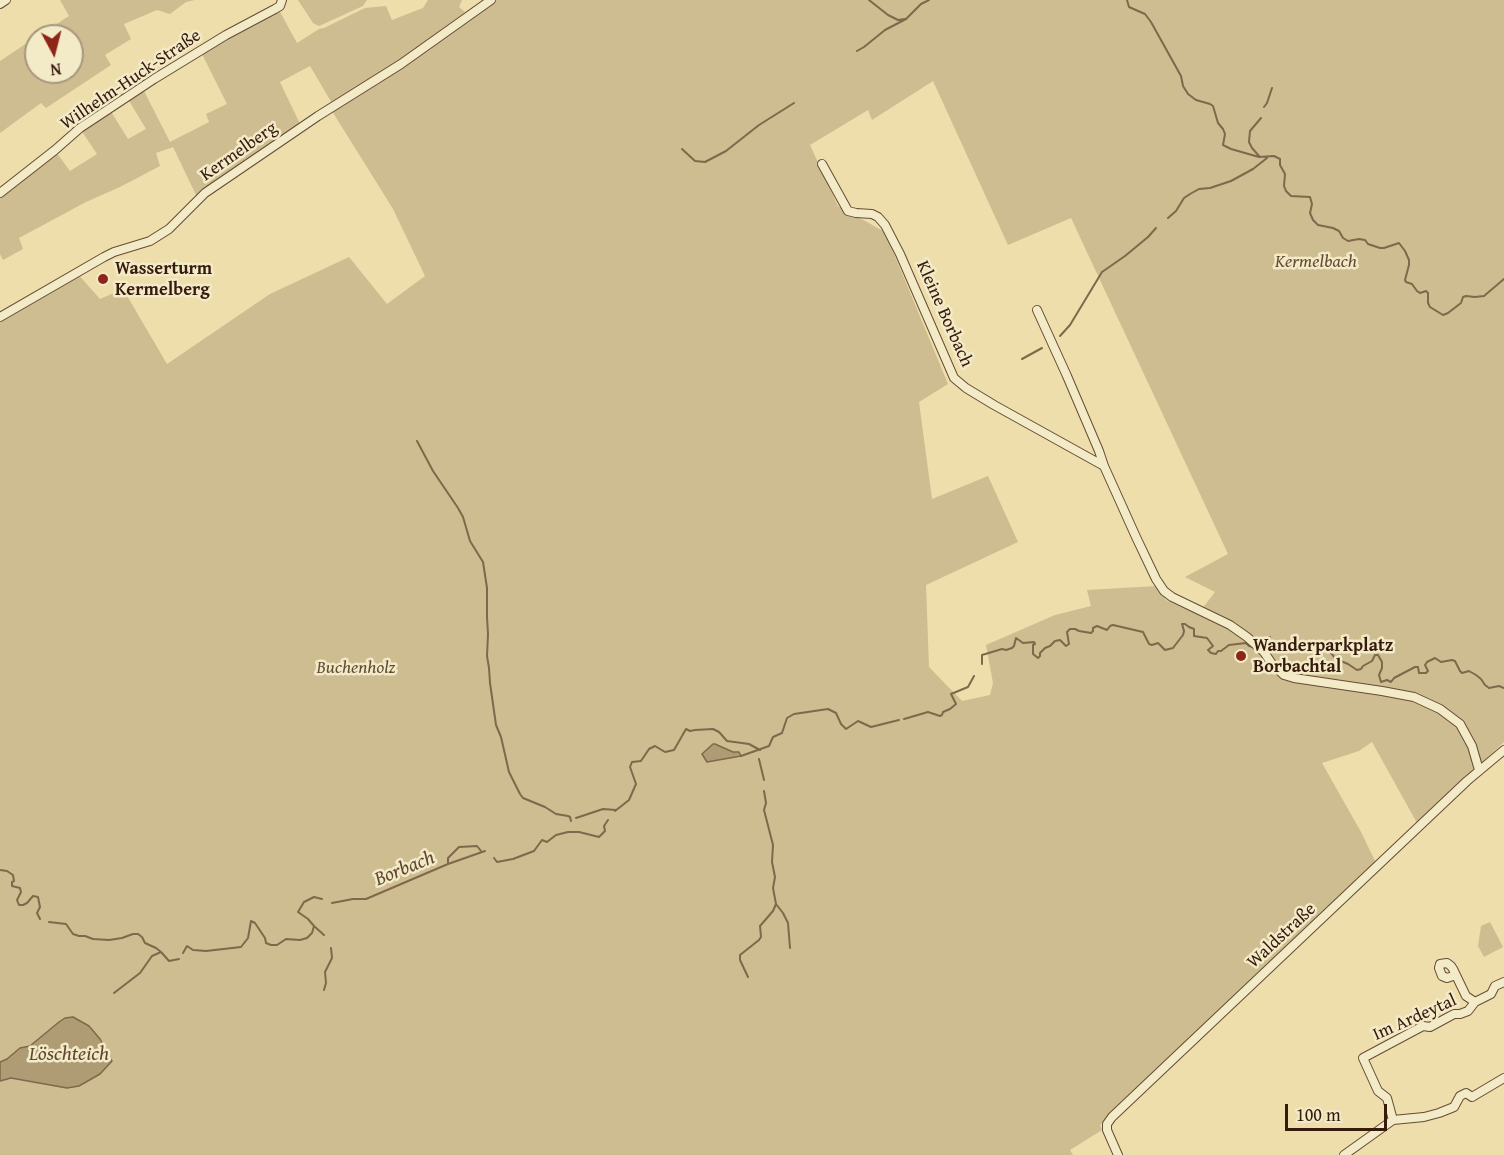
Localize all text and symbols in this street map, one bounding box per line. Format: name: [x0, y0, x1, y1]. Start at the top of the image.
north arrow: [24, 24, 84, 84]
street label: Wilhelm-Huck-Straße: [57, 25, 205, 135]
text: N: [49, 57, 63, 82]
street label: Kermelberg: [196, 118, 282, 186]
park label: Kermelbach: [1275, 251, 1357, 273]
street label: Kleine Borbach: [911, 257, 977, 371]
place label: Wasserturm Kermelberg: [115, 258, 212, 300]
marker: Wasserturm Kermelberg: [96, 272, 110, 286]
place label: Wanderparkplatz Borbachtal: [1253, 635, 1393, 678]
marker: Wanderparkplatz Borbachtal: [1234, 649, 1248, 663]
park label: Buchenholz: [317, 657, 395, 679]
water label: Borbach: [371, 846, 439, 892]
street label: Waldstraße: [1243, 899, 1321, 973]
street label: Im Ardeytal: [1370, 990, 1460, 1046]
water label: Löschteich: [29, 1043, 109, 1067]
scale bar: [1288, 1092, 1390, 1130]
text: 100 m: [1296, 1101, 1341, 1128]

